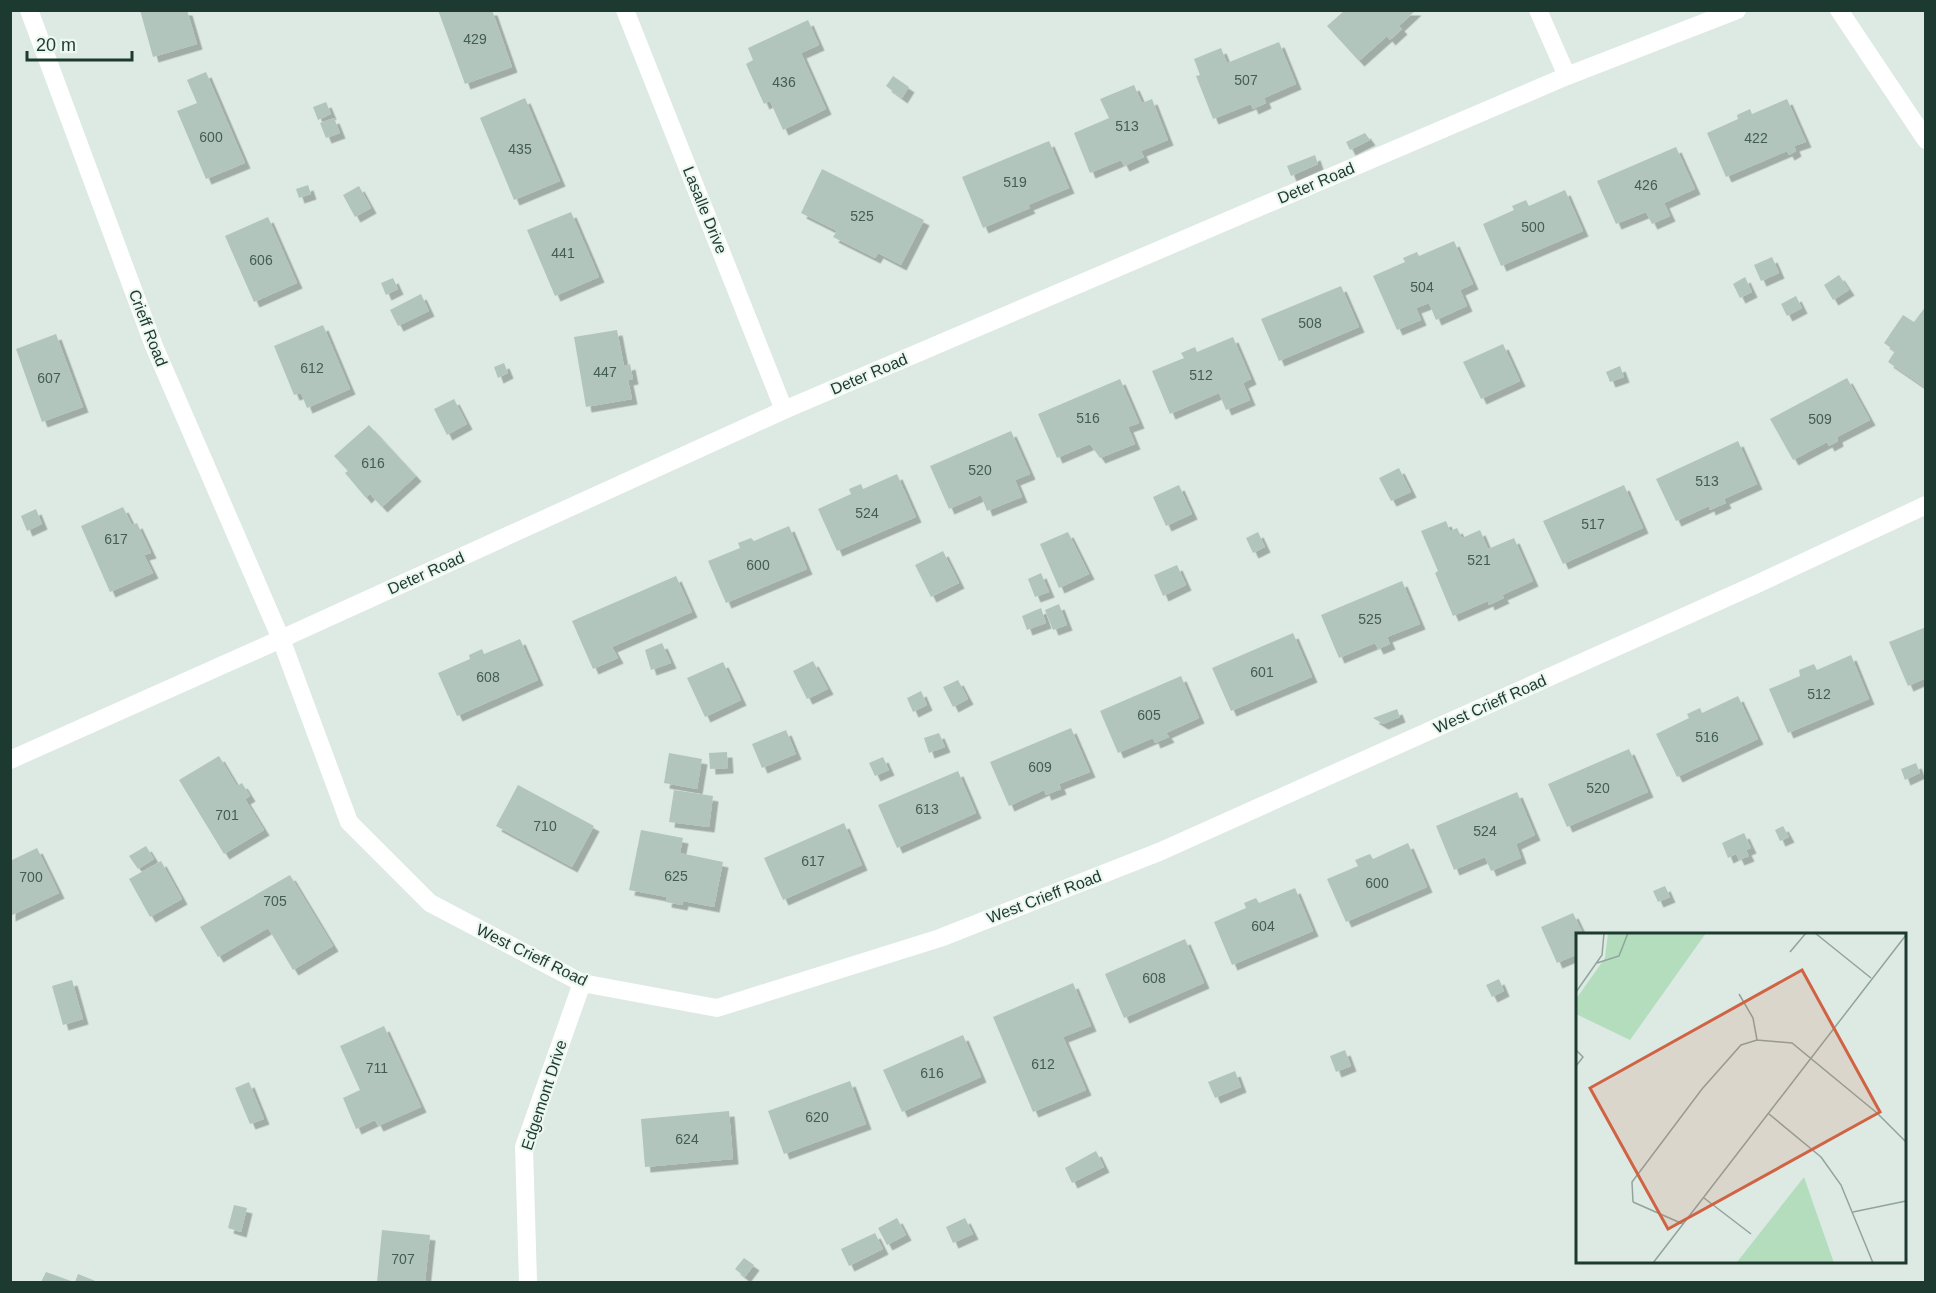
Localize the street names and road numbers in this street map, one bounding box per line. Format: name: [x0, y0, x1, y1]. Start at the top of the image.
street label: Deter Road: [1275, 159, 1357, 207]
street label: Lasalle Drive: [680, 164, 730, 256]
street label: Crieff Road: [126, 287, 170, 369]
street label: Deter Road: [828, 350, 910, 398]
street label: Deter Road: [385, 549, 467, 597]
street label: West Crieff Road: [1431, 672, 1549, 736]
street label: West Crieff Road: [984, 867, 1104, 927]
street label: West Crieff Road: [474, 921, 590, 989]
street label: Edgemont Drive: [518, 1038, 570, 1152]

